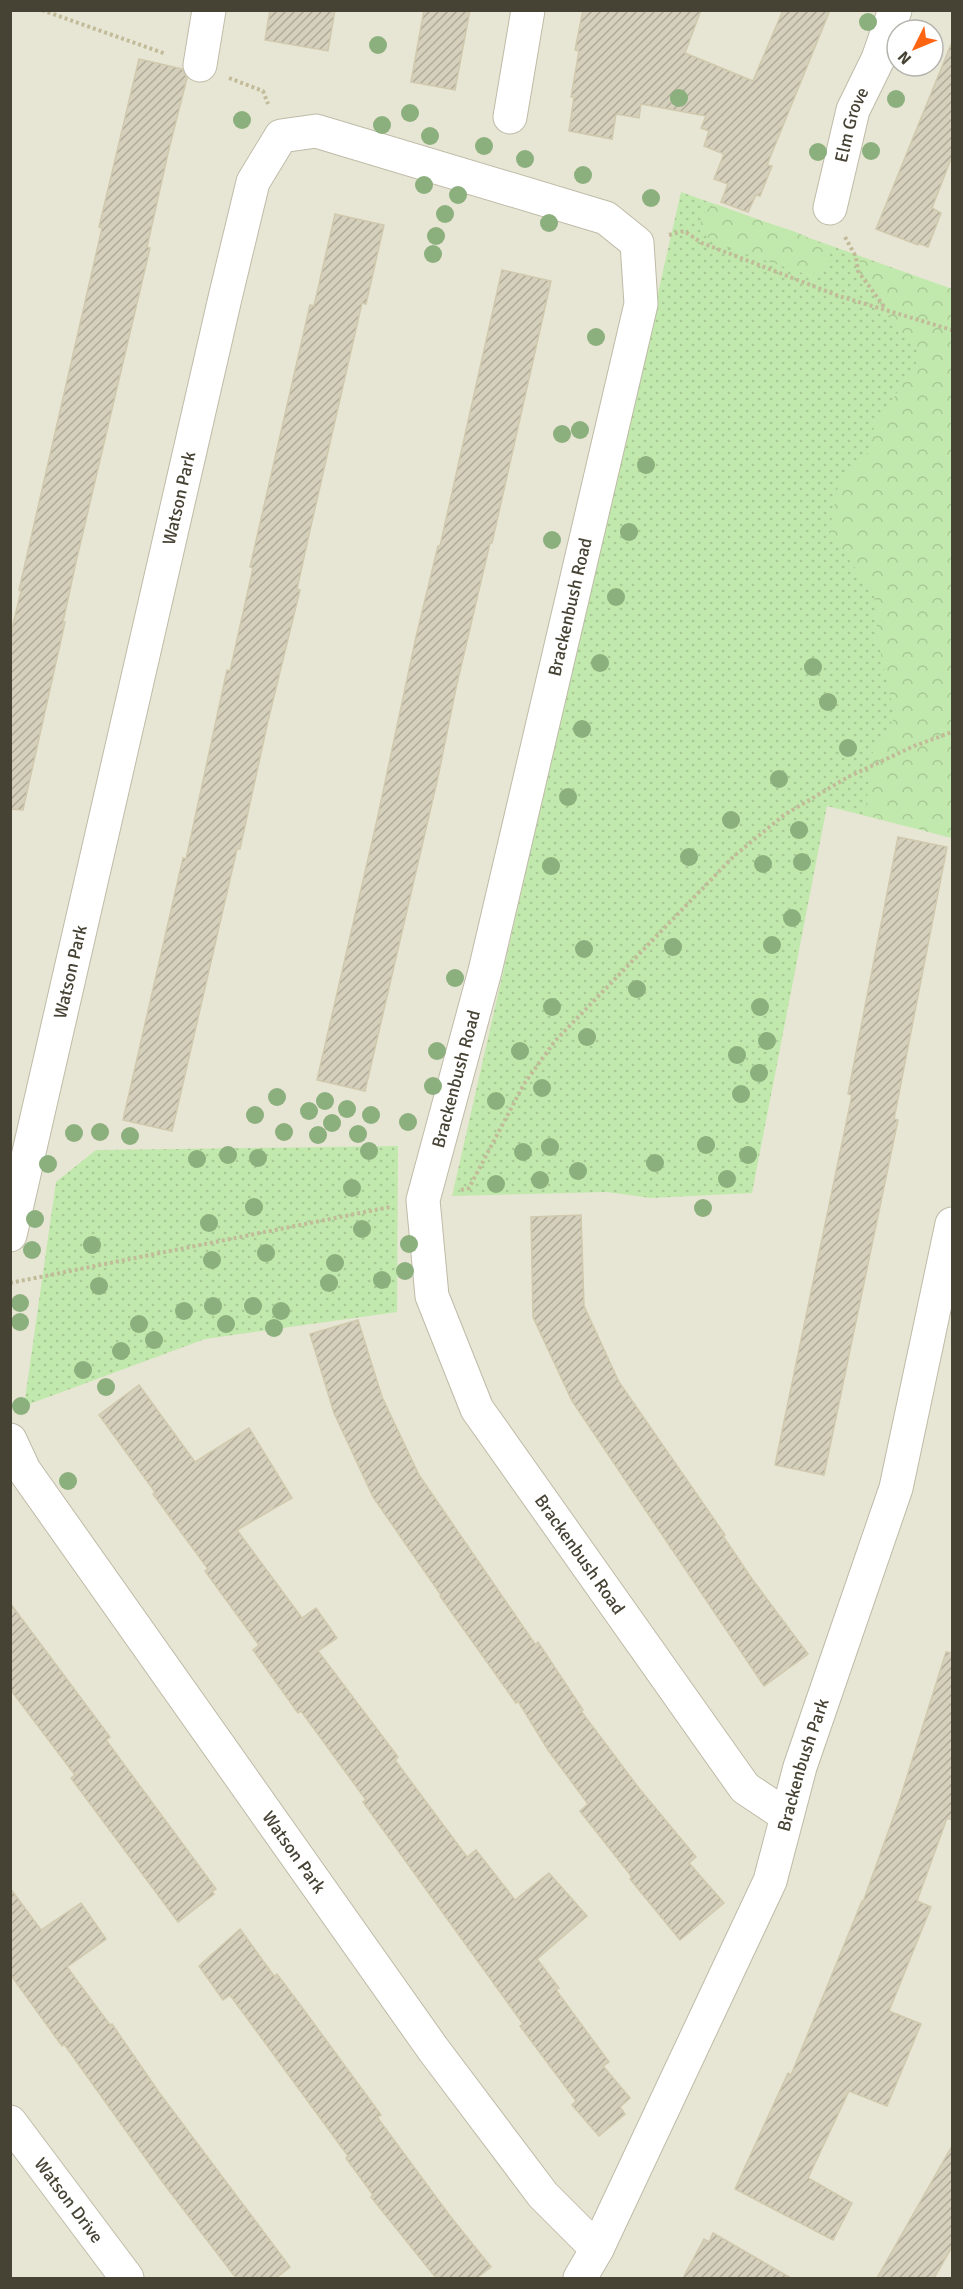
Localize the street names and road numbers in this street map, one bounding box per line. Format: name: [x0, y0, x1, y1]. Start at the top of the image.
street label: Elm Grove: [830, 83, 874, 165]
street label: Watson Park: [158, 449, 200, 547]
street label: Brackenbush Road: [543, 536, 597, 678]
street label: Watson Park: [49, 923, 92, 1021]
street label: Brackenbush Road: [427, 1008, 485, 1150]
street label: Brackenbush Road: [530, 1490, 630, 1619]
street label: Brackenbush Park: [773, 1696, 834, 1834]
street label: Watson Park: [257, 1807, 331, 1898]
street label: Watson Drive: [30, 2153, 108, 2248]

